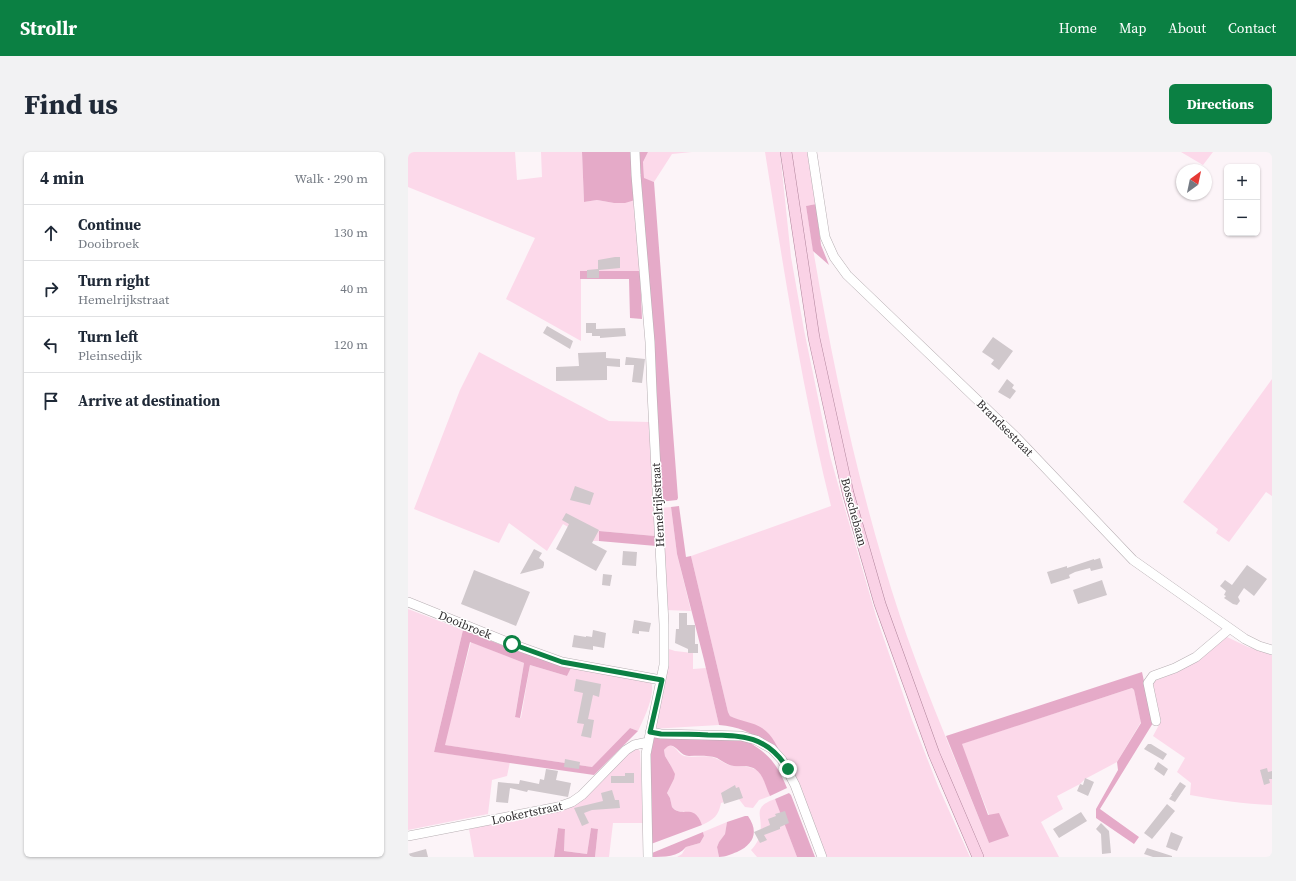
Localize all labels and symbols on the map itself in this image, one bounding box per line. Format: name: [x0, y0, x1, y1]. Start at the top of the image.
north arrow: [1176, 164, 1212, 200]
street label: Brandsestraat: [973, 396, 1037, 460]
street label: Hemelrijkstraat: [648, 462, 668, 548]
street label: Bosschebaan: [837, 476, 871, 548]
street label: Dooibroek: [436, 607, 494, 643]
route start: [503, 635, 521, 653]
route end: [779, 760, 797, 778]
street label: Lookertstraat: [490, 798, 564, 828]

